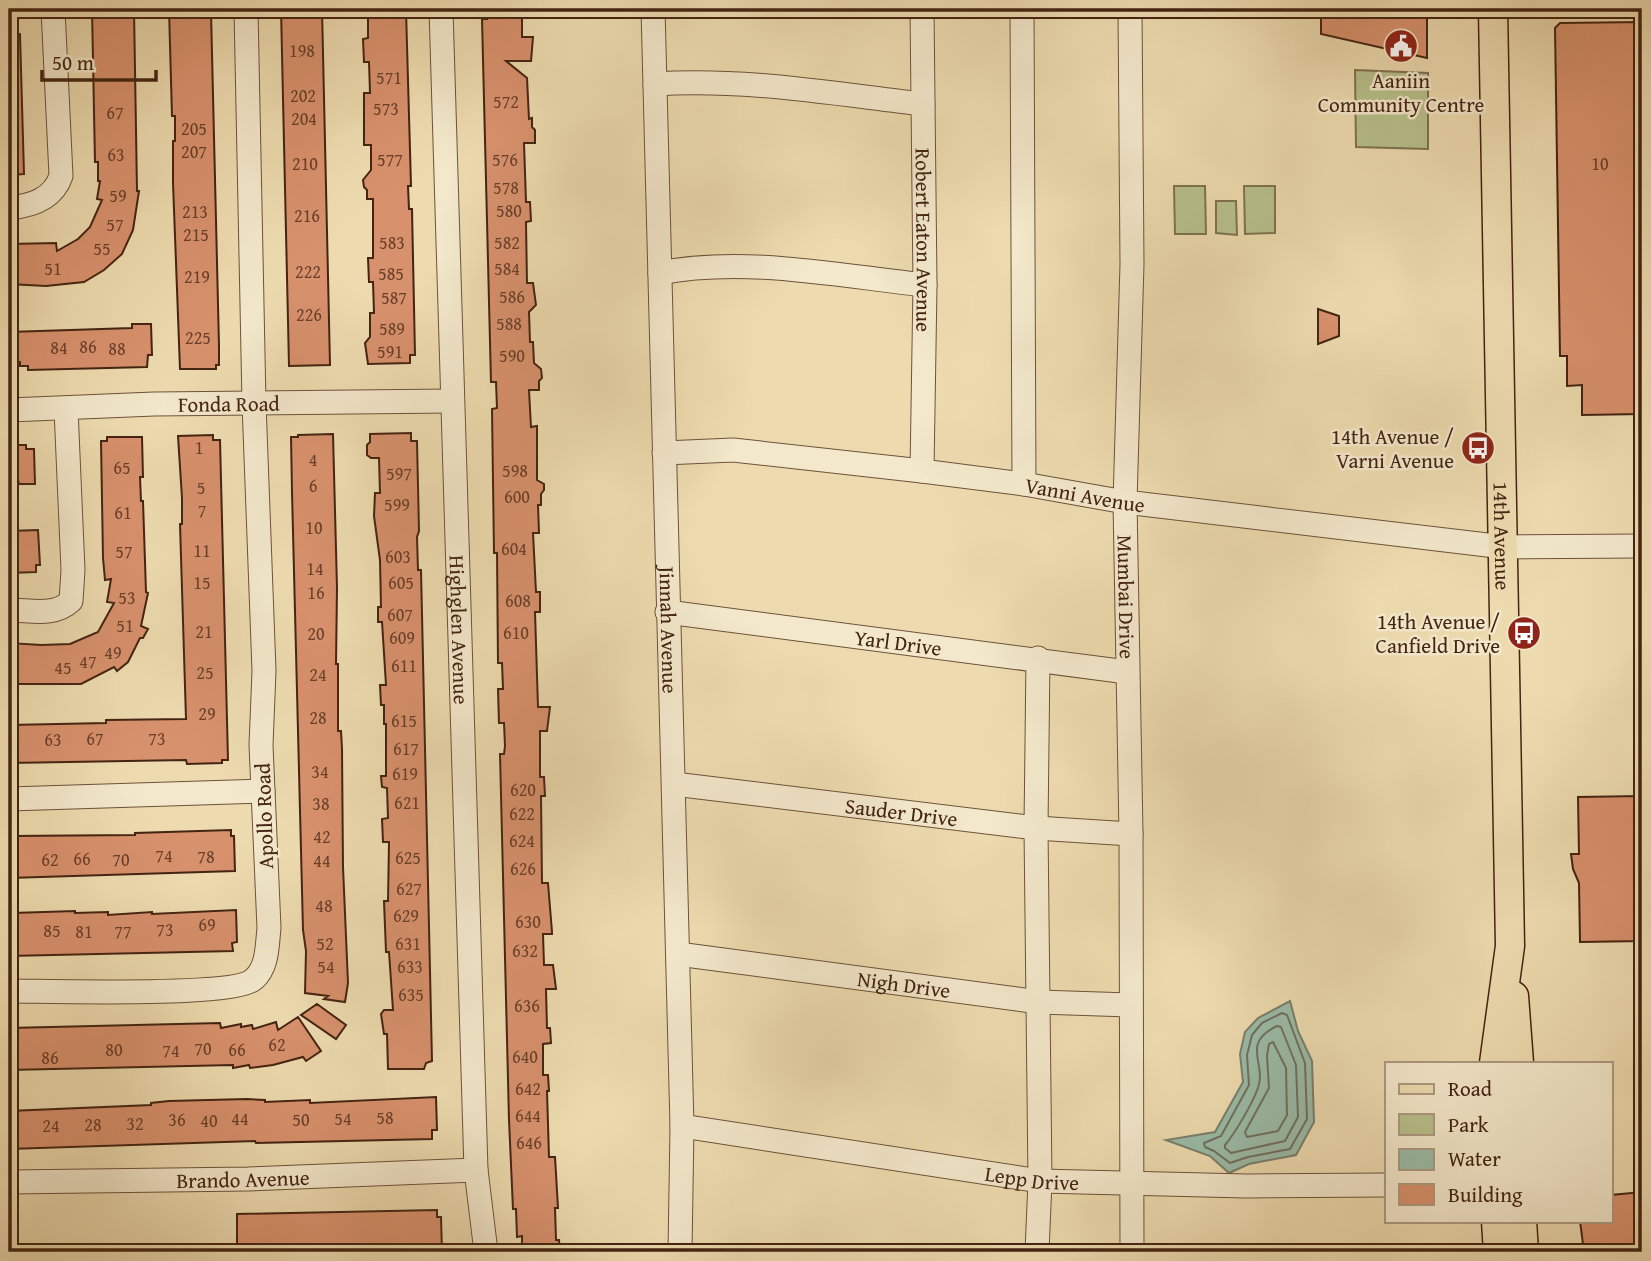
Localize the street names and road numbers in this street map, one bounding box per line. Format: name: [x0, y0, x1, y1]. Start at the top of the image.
street label: Robert Eaton Avenue: [908, 148, 941, 332]
street label: Fonda Road: [178, 387, 281, 419]
street label: Vanni Avenue: [1023, 469, 1147, 520]
street label: 14th Avenue: [1486, 481, 1519, 591]
street label: Mumbai Drive: [1110, 534, 1143, 659]
street label: Highglen Avenue: [442, 555, 477, 705]
street label: Jinnah Avenue: [652, 563, 686, 694]
street label: Yarl Drive: [853, 621, 944, 663]
street label: Apollo Road: [247, 762, 281, 869]
street label: Sauder Drive: [843, 789, 959, 834]
street label: Nigh Drive: [856, 963, 953, 1006]
street label: Lepp Drive: [983, 1157, 1080, 1197]
street label: Brando Avenue: [176, 1161, 310, 1195]

